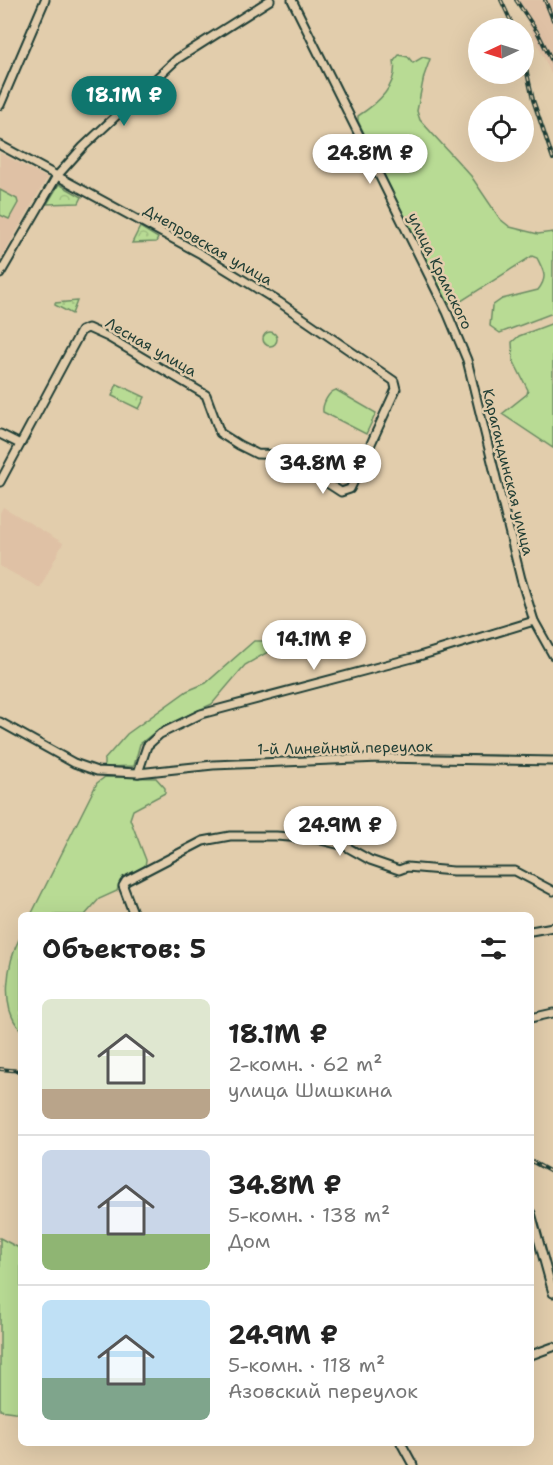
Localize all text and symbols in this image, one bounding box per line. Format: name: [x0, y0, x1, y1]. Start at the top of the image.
north arrow: [468, 18, 534, 84]
map controls: [468, 18, 534, 162]
pin: 18.1M ₽: [69, 76, 179, 127]
text: 18.1M ₽: [86, 82, 162, 108]
button: locate: [468, 96, 534, 162]
pin: 24.8M ₽: [315, 134, 425, 185]
text: 24.8M ₽: [327, 140, 413, 166]
street label: Днепровская улица: [140, 200, 277, 290]
street label: улица Крамского: [403, 209, 477, 333]
street label: Лесная улица: [102, 313, 201, 382]
street label: Карагандинская улица: [478, 387, 539, 558]
pin: 34.8M ₽: [268, 444, 378, 495]
text: 34.8M ₽: [279, 450, 367, 476]
pin: 14.1M ₽: [259, 620, 369, 671]
text: 14.1M ₽: [276, 626, 352, 652]
street label: 1-й Линейный переулок: [257, 736, 433, 760]
pin: 24.9M ₽: [285, 806, 395, 857]
text: 24.9M ₽: [298, 812, 382, 838]
text: Объектов: 5: [42, 931, 206, 966]
icon: filters: [477, 932, 510, 965]
text: 18.1M ₽: [228, 1016, 328, 1051]
icon: home: [90, 1023, 162, 1095]
text: 2-комн. · 62 m²: [228, 1051, 382, 1077]
text: улица Шишкина: [228, 1077, 392, 1103]
text: 34.8M ₽: [228, 1167, 342, 1202]
icon: home: [90, 1174, 162, 1246]
text: 5-комн. · 138 m²: [228, 1202, 390, 1228]
text: Дом: [228, 1228, 270, 1254]
text: 24.9M ₽: [228, 1317, 338, 1352]
icon: home: [90, 1324, 162, 1396]
text: 5-комн. · 118 m²: [228, 1352, 385, 1378]
text: Азовский переулок: [228, 1378, 418, 1404]

